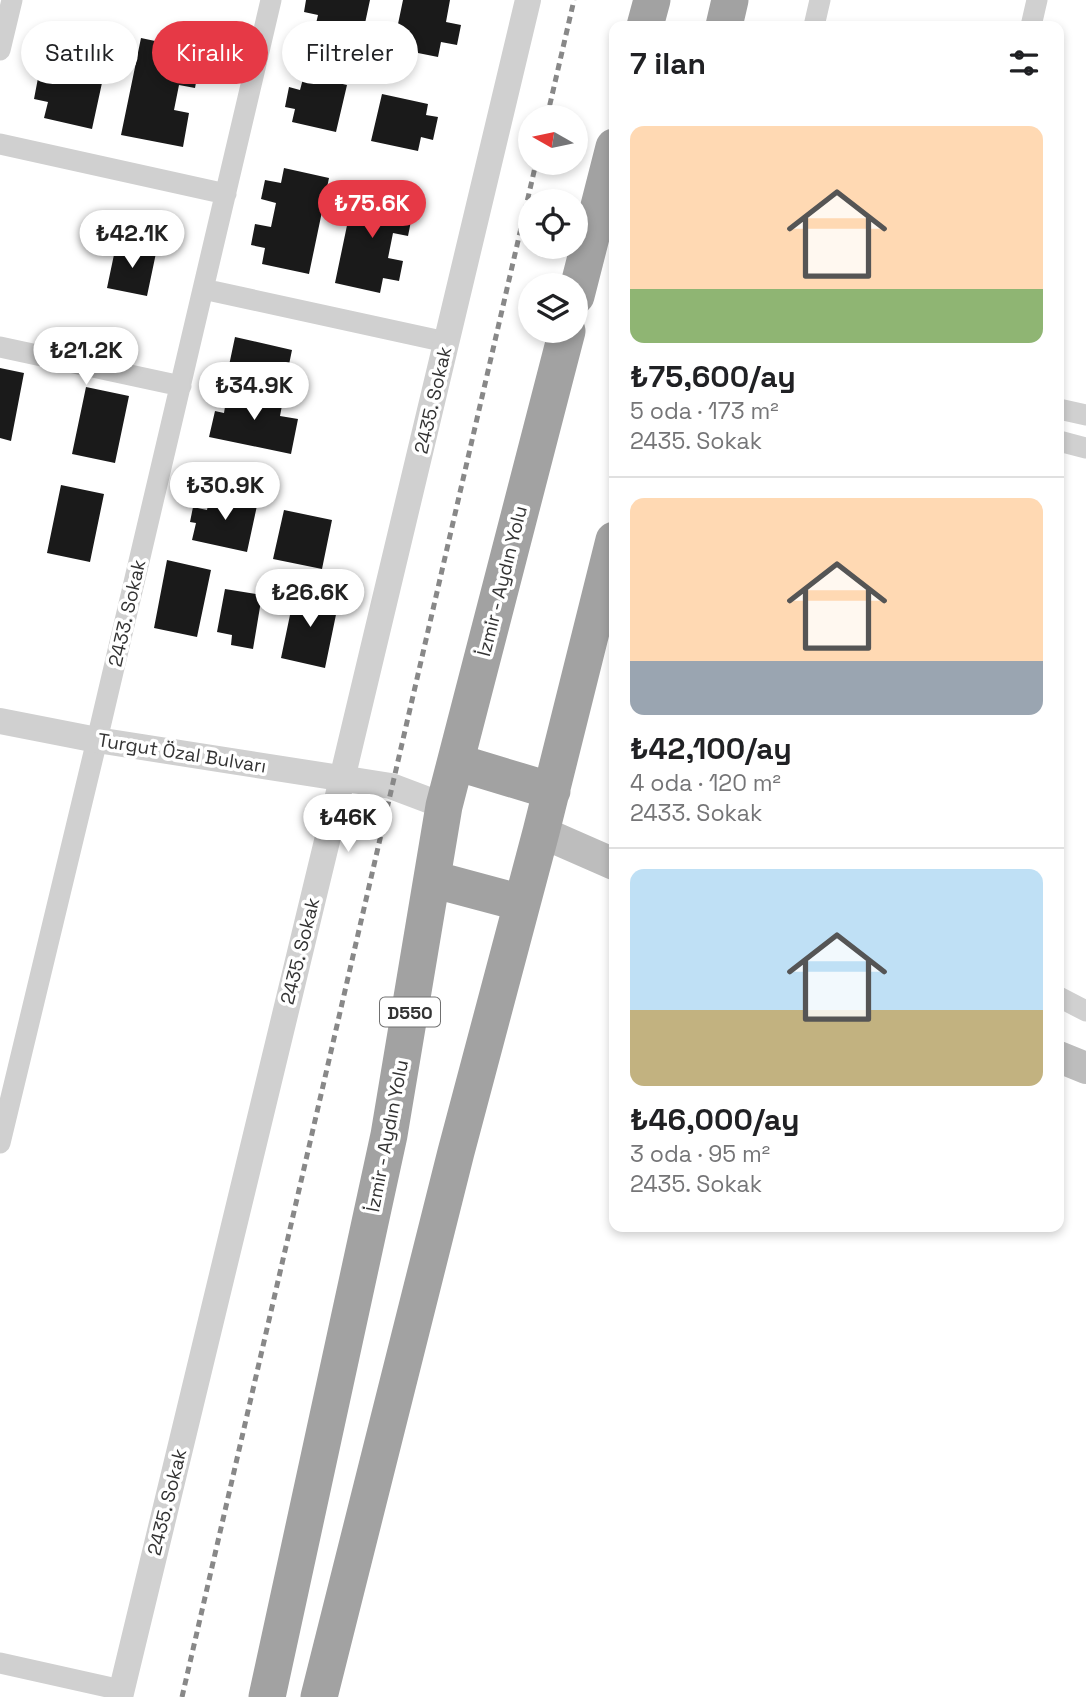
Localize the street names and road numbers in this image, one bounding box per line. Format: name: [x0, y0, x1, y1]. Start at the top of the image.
street label: 2435. Sokak: [409, 344, 457, 456]
street label: İzmir - Aydın Yolu: [471, 503, 533, 659]
street label: 2433. Sokak: [103, 557, 151, 669]
street label: Turgut Özal Bulvarı: [96, 727, 268, 779]
street label: 2435. Sokak: [275, 895, 325, 1007]
road number: D550: [380, 998, 440, 1027]
street label: İzmir - Aydın Yolu: [360, 1058, 414, 1214]
street label: 2435. Sokak: [142, 1446, 192, 1558]

